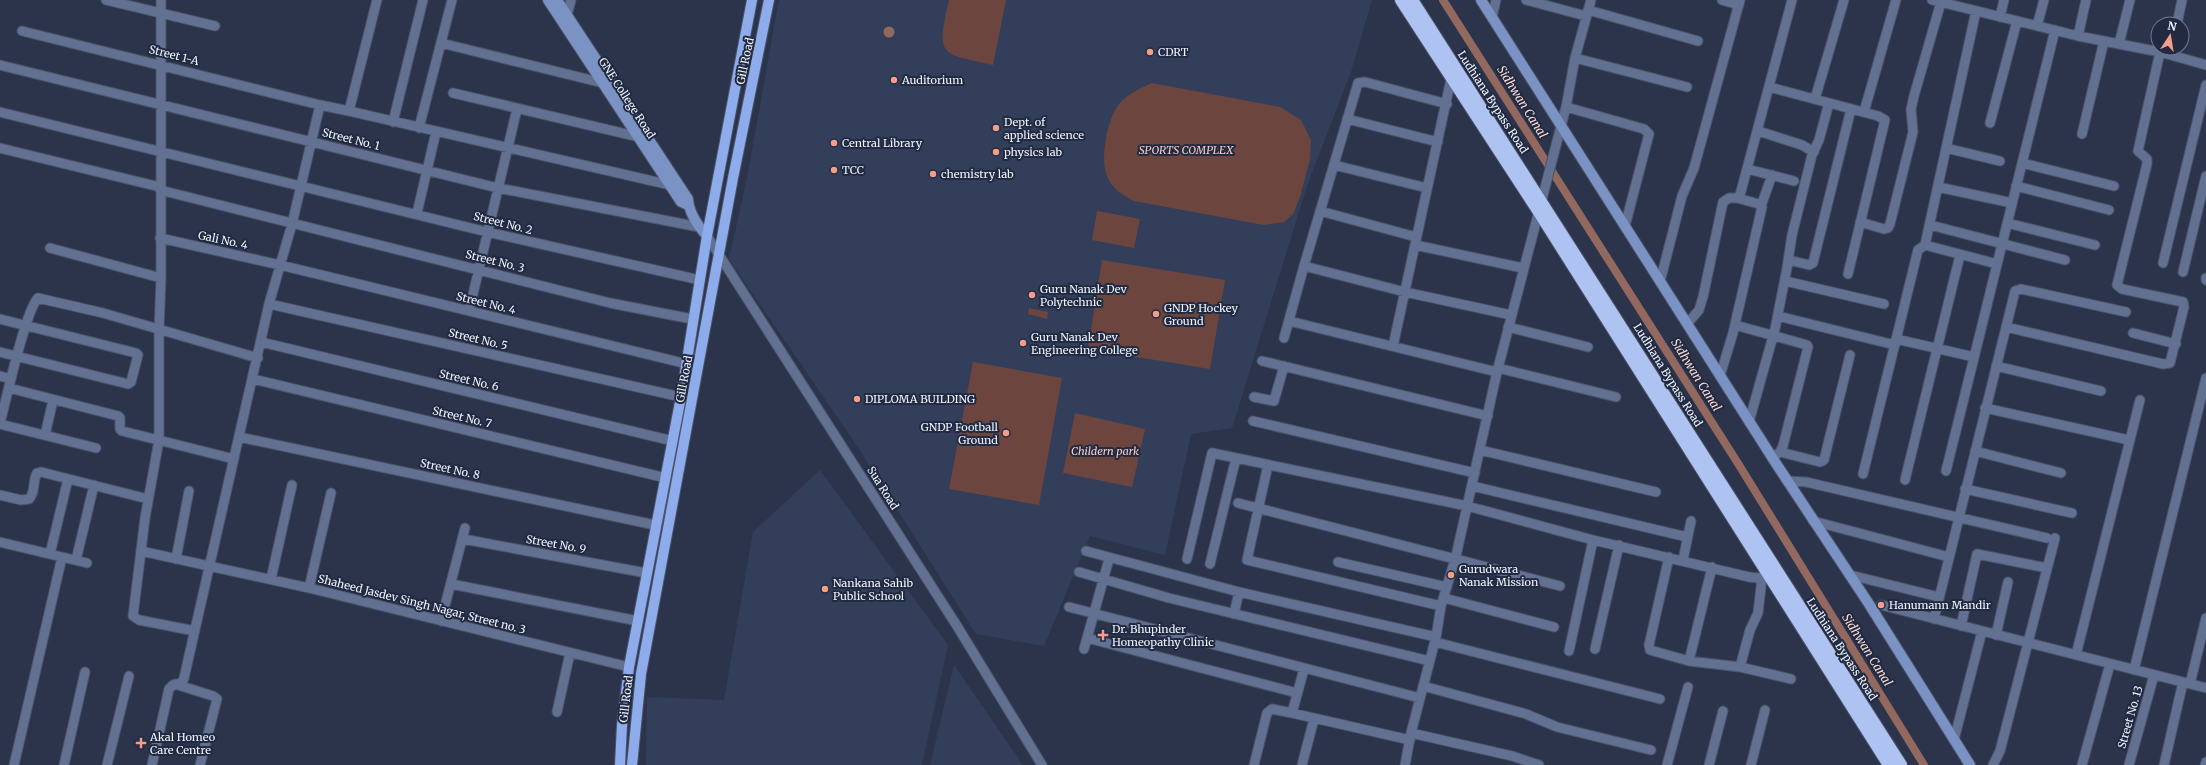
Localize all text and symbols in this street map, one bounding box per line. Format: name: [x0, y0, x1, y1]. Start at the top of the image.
north arrow: [2150, 16, 2190, 56]
text: N: [2166, 18, 2178, 34]
street label: Gill Road: [733, 36, 757, 86]
street label: Street 1-A: [148, 42, 201, 68]
place label: CDRT: [1158, 45, 1189, 59]
marker: CDRT: [1145, 47, 1155, 57]
street label: Ludhiana Bypass Road: [1455, 48, 1532, 156]
street label: GNE College Road: [596, 55, 659, 141]
water label: Sidhwan Canal: [1494, 63, 1551, 141]
place label: Auditorium: [901, 73, 963, 87]
marker: Auditorium: [889, 75, 899, 85]
place label: Dept. of applied science: [1004, 115, 1084, 142]
marker: Dept. of applied science: [991, 123, 1001, 133]
street label: Street No. 1: [321, 125, 381, 153]
place label: Central Library: [842, 136, 923, 150]
marker: Central Library: [829, 138, 839, 148]
park label: SPORTS COMPLEX: [1139, 143, 1234, 157]
place label: physics lab: [1004, 145, 1062, 159]
marker: physics lab: [991, 147, 1001, 157]
place label: TCC: [842, 163, 864, 177]
marker: TCC: [829, 165, 839, 175]
place label: chemistry lab: [941, 167, 1014, 181]
marker: chemistry lab: [928, 169, 938, 179]
street label: Street No. 2: [472, 209, 534, 237]
street label: Gali No. 4: [197, 228, 249, 252]
street label: Street No. 3: [464, 247, 526, 275]
place label: Guru Nanak Dev Polytechnic: [1040, 282, 1128, 309]
street label: Street No. 4: [455, 289, 517, 317]
marker: Guru Nanak Dev Polytechnic: [1027, 290, 1037, 300]
place label: GNDP Hockey Ground: [1164, 301, 1238, 328]
marker: GNDP Hockey Ground: [1151, 309, 1161, 319]
street label: Ludhiana Bypass Road: [1630, 321, 1706, 430]
street label: Street No. 5: [447, 325, 509, 353]
place label: Guru Nanak Dev Engineering College: [1031, 330, 1138, 357]
water label: Sidhwan Canal: [1668, 336, 1725, 414]
marker: Guru Nanak Dev Engineering College: [1018, 338, 1028, 348]
street label: Gill Road: [673, 354, 695, 404]
street label: Street No. 6: [438, 366, 500, 394]
place label: DIPLOMA BUILDING: [865, 392, 975, 406]
marker: DIPLOMA BUILDING: [852, 394, 862, 404]
street label: Street No. 7: [431, 403, 493, 431]
place label: GNDP Football Ground: [921, 420, 999, 447]
marker: GNDP Football Ground: [1001, 428, 1011, 438]
park label: Childern park: [1071, 444, 1139, 458]
street label: Street No. 8: [419, 456, 482, 482]
street label: Sua Road: [864, 464, 902, 513]
street label: Street No. 9: [525, 532, 587, 556]
place label: Gurudwara Nanak Mission: [1459, 562, 1539, 589]
marker: Gurudwara Nanak Mission: [1446, 570, 1456, 580]
street label: Shaheed Jasdev Singh Nagar, Street no. 3: [317, 571, 527, 637]
place label: Nankana Sahib Public School: [833, 576, 914, 603]
marker: Nankana Sahib Public School: [820, 584, 830, 594]
street label: Ludhiana Bypass Road: [1804, 595, 1881, 703]
place label: Hanumann Mandir: [1889, 598, 1991, 612]
marker: Hanumann Mandir: [1876, 600, 1886, 610]
water label: Sidhwan Canal: [1839, 611, 1896, 689]
place label: Dr. Bhupinder Homeopathy Clinic: [1112, 622, 1214, 649]
marker: Dr. Bhupinder Homeopathy Clinic: [1097, 629, 1109, 641]
street label: Gill Road: [616, 674, 636, 723]
street label: Street No. 13: [2114, 684, 2146, 750]
place label: Akal Homeo Care Centre: [149, 730, 216, 757]
marker: Akal Homeo Care Centre: [135, 737, 147, 749]

